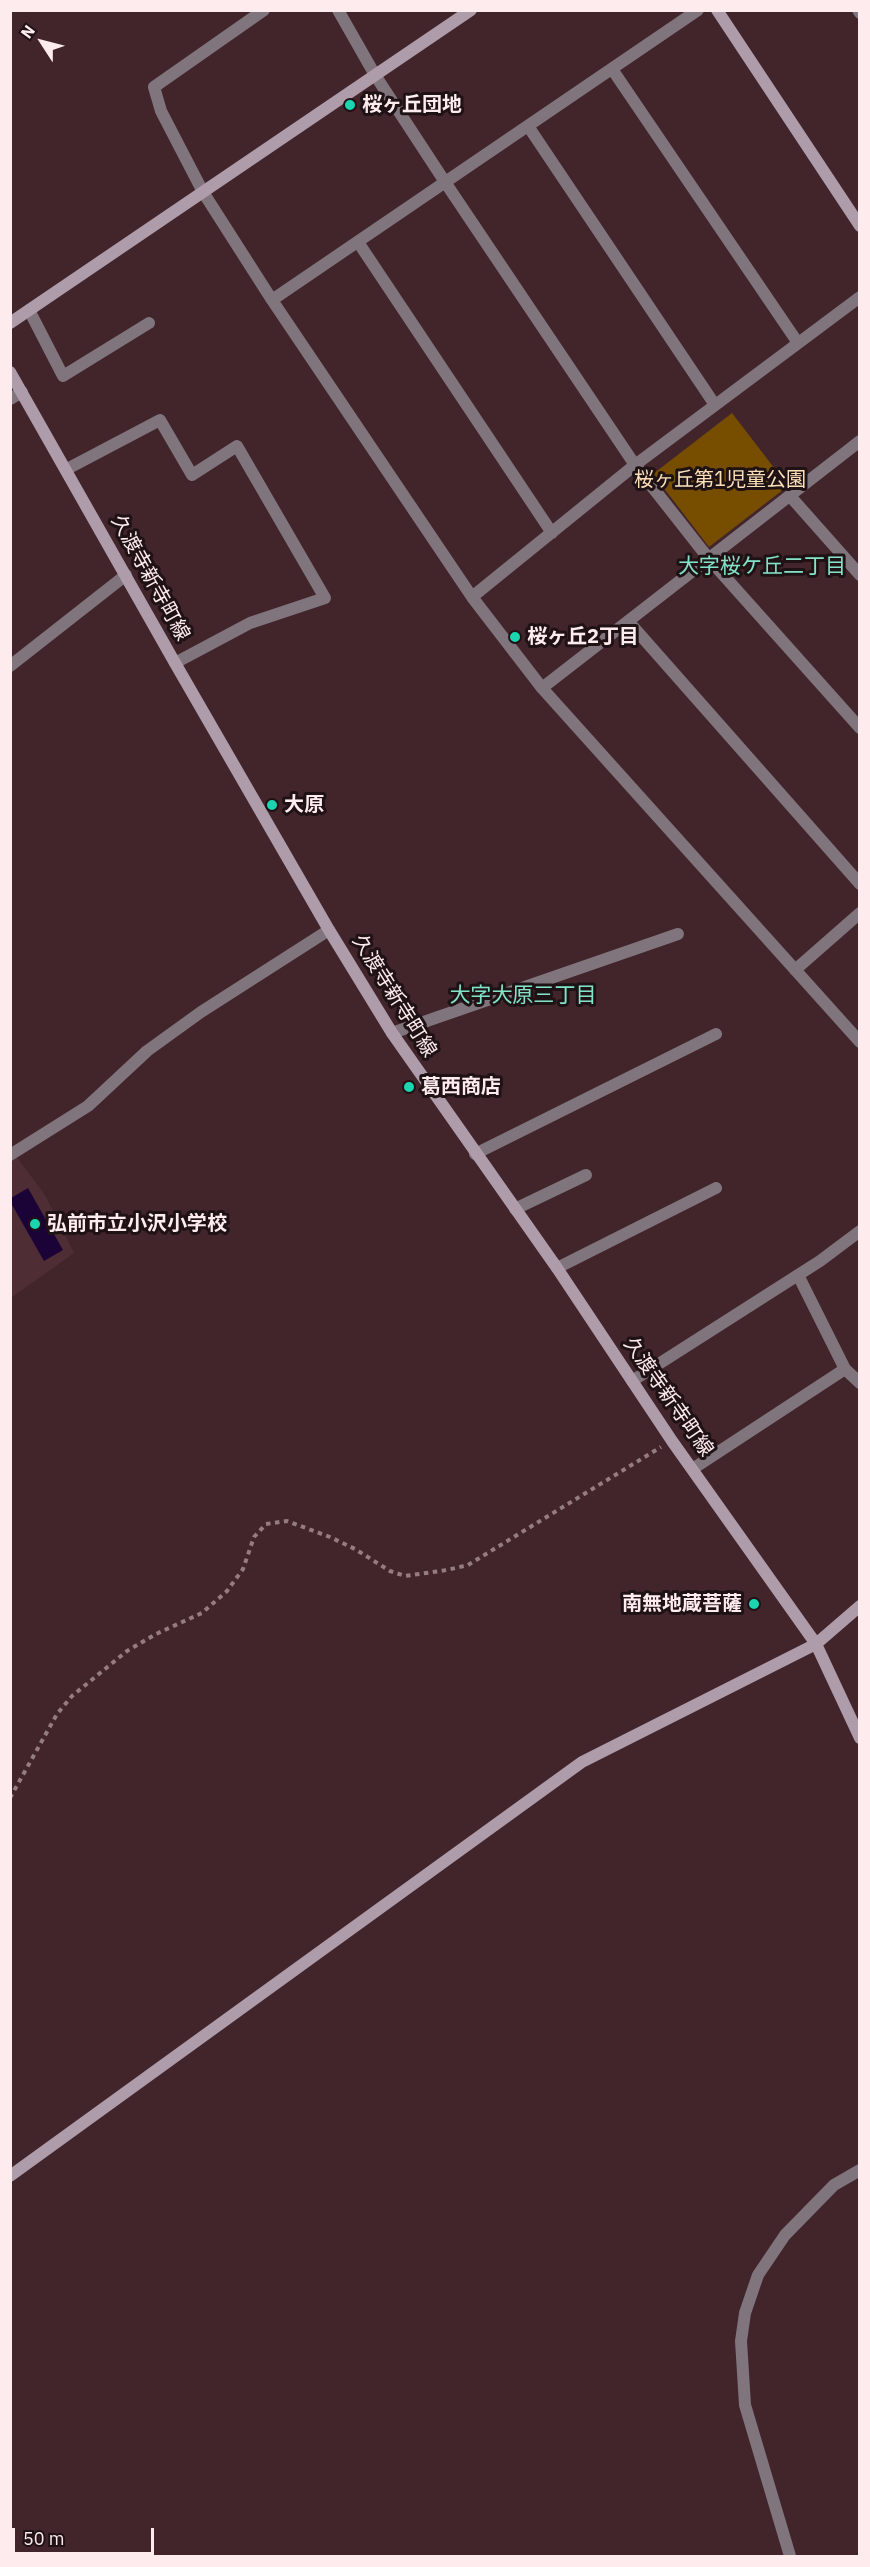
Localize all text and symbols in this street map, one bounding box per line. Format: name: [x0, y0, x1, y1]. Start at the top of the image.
north arrow: [12, 12, 72, 72]
text: N: [16, 21, 39, 42]
place label: 桜ヶ丘団地: [362, 93, 462, 117]
marker: 桜ヶ丘団地: [343, 98, 357, 112]
park label: 桜ヶ丘第1児童公園: [634, 468, 806, 492]
street label: 久渡寺新寺町線: [106, 511, 194, 645]
district label: 大字桜ケ丘二丁目: [678, 554, 846, 580]
place label: 桜ヶ丘2丁目: [527, 625, 639, 649]
marker: 桜ヶ丘2丁目: [508, 630, 522, 644]
place label: 大原: [284, 793, 324, 817]
marker: 大原: [265, 798, 279, 812]
street label: 久渡寺新寺町線: [347, 930, 441, 1062]
district label: 大字大原三丁目: [450, 983, 596, 1009]
place label: 葛西商店: [421, 1075, 501, 1099]
marker: 葛西商店: [402, 1080, 416, 1094]
place label: 弘前市立小沢小学校: [47, 1212, 227, 1236]
marker: 弘前市立小沢小学校: [28, 1217, 42, 1231]
street label: 久渡寺新寺町線: [618, 1333, 718, 1461]
place label: 南無地蔵菩薩: [622, 1592, 742, 1616]
marker: 南無地蔵菩薩: [747, 1597, 761, 1611]
scale bar: [15, 2516, 158, 2554]
text: 50 m: [23, 2527, 65, 2550]

